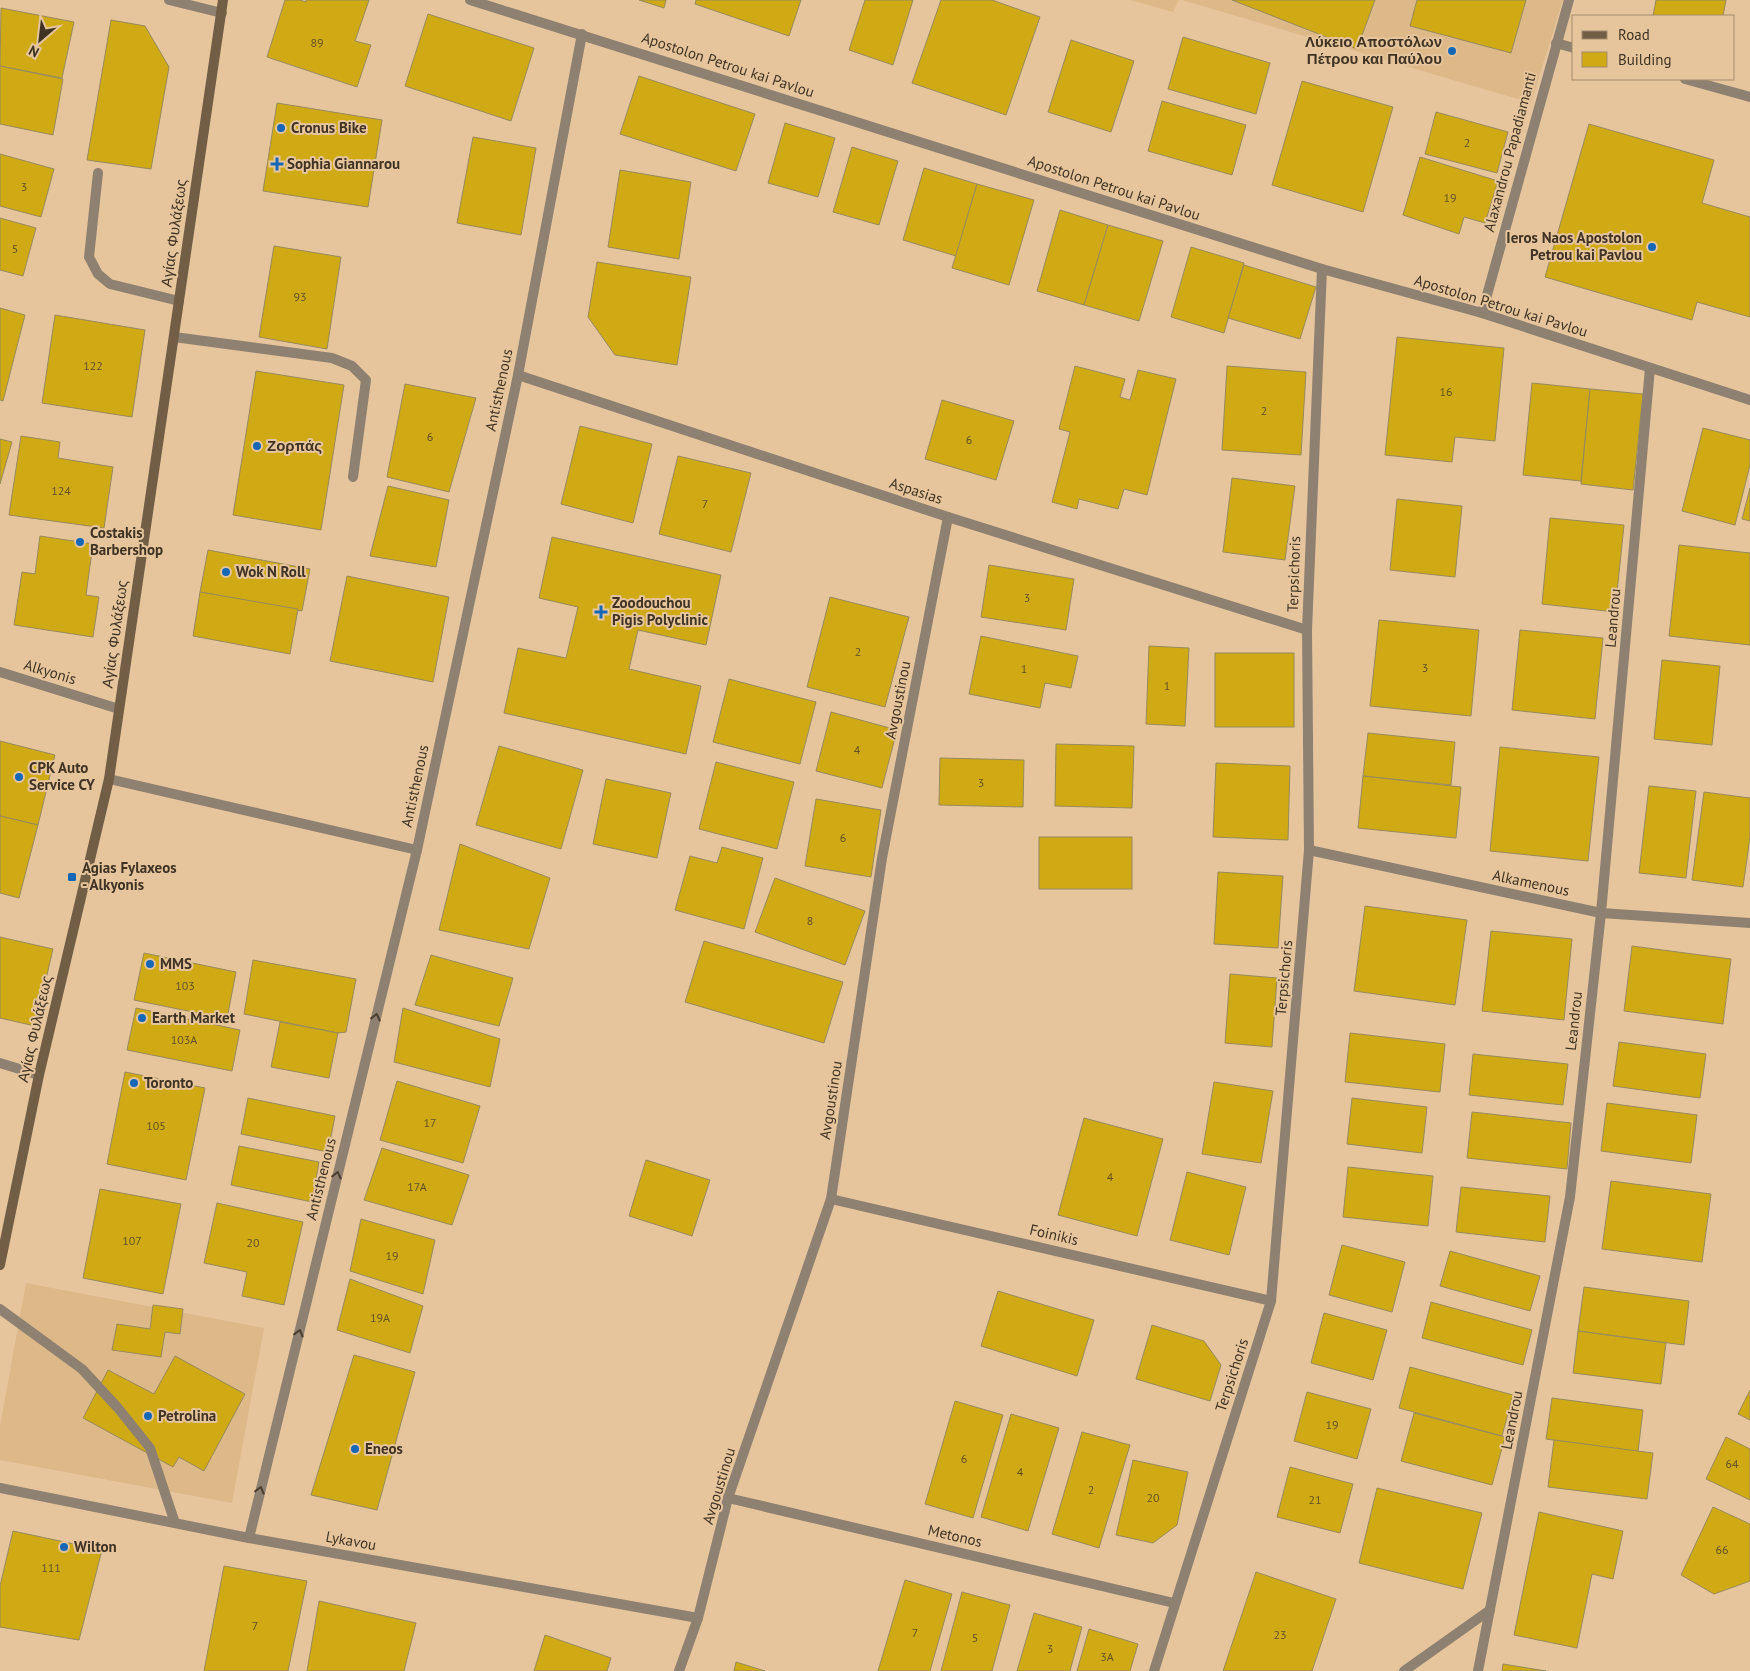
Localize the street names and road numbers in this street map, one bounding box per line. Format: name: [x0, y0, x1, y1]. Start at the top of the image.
street label: Apostolon Petrou kai Pavlou: [639, 28, 817, 101]
street label: Alaxandrou Papadiamanti: [1479, 70, 1540, 234]
street label: Apostolon Petrou kai Pavlou: [1025, 151, 1203, 224]
street label: Αγίας Φυλάξεως: [157, 178, 190, 288]
street label: Apostolon Petrou kai Pavlou: [1412, 270, 1590, 341]
street label: Antisthenous: [480, 347, 517, 433]
street label: Aspasias: [887, 473, 945, 508]
street label: Terpsichoris: [1283, 536, 1304, 612]
street label: Αγίας Φυλάξεως: [98, 579, 131, 689]
street label: Leandrou: [1600, 588, 1625, 648]
street label: Alkyonis: [22, 655, 79, 688]
street label: Avgoustinou: [881, 659, 914, 741]
street label: Antisthenous: [396, 743, 433, 829]
street label: Alkamenous: [1491, 865, 1571, 900]
street label: Terpsichoris: [1271, 939, 1296, 1017]
street label: Αγίας Φυλάξεως: [13, 974, 56, 1084]
street label: Leandrou: [1561, 990, 1586, 1051]
street label: Avgoustinou: [815, 1059, 846, 1141]
street label: Antisthenous: [301, 1136, 340, 1222]
street label: Foinikis: [1028, 1220, 1080, 1249]
street label: Terpsichoris: [1211, 1336, 1252, 1414]
street label: Leandrou: [1497, 1389, 1527, 1451]
street label: Avgoustinou: [698, 1445, 739, 1527]
street label: Metonos: [926, 1520, 984, 1551]
street label: Lykavou: [324, 1527, 378, 1554]

